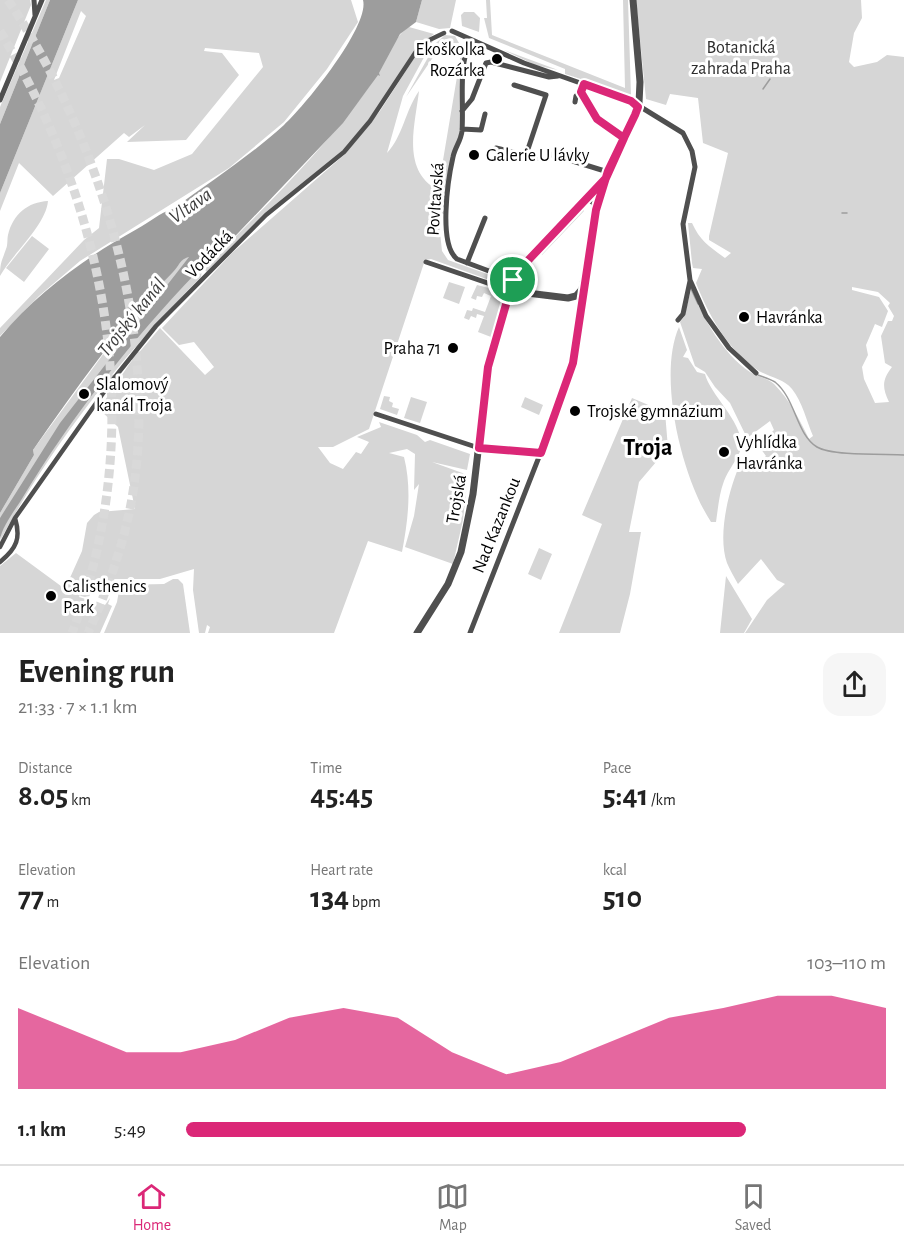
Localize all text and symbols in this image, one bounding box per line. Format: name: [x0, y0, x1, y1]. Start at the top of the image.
park label: Botanická zahrada Praha: [691, 39, 791, 78]
place label: Ekoškolka Rozárka: [416, 41, 485, 80]
marker: Ekoškolka Rozárka: [490, 52, 504, 66]
place label: Galerie U lávky: [486, 147, 590, 165]
marker: Galerie U lávky: [467, 148, 481, 162]
street label: Povltavská: [424, 162, 448, 236]
water label: Vltava: [166, 184, 215, 227]
street label: Vodácká: [183, 227, 237, 282]
pin: [487, 254, 538, 305]
icon: arrive: [496, 263, 529, 296]
water label: Trojský kanál: [94, 274, 169, 361]
place label: Havránka: [756, 309, 823, 327]
marker: Havránka: [737, 310, 751, 324]
place label: Praha 71: [384, 340, 441, 358]
marker: Praha 71: [446, 341, 460, 355]
place label: Slalomový kanál Troja: [96, 376, 172, 415]
marker: Slalomový kanál Troja: [77, 387, 91, 401]
place label: Trojské gymnázium: [587, 403, 723, 421]
marker: Trojské gymnázium: [568, 404, 582, 418]
place label: Vyhlídka Havránka: [736, 434, 803, 473]
district label: Troja: [623, 436, 673, 460]
marker: Vyhlídka Havránka: [717, 445, 731, 459]
street label: Trojská: [444, 473, 470, 525]
street label: Nad Kazankou: [470, 475, 524, 576]
place label: Calisthenics Park: [63, 578, 147, 617]
marker: Calisthenics Park: [44, 589, 58, 603]
button: share: [823, 653, 886, 716]
text: Evening run: [18, 656, 175, 689]
text: 21:33 · 7 × 1.1 km: [18, 697, 138, 717]
text: Distance: [18, 760, 72, 776]
text: Time: [310, 760, 342, 776]
text: Pace: [603, 760, 631, 776]
text: 8.05: [18, 781, 68, 811]
text: 45:45: [310, 781, 373, 811]
text: 5:41: [603, 781, 648, 811]
text: km: [68, 792, 91, 808]
text: /km: [648, 792, 676, 808]
text: Elevation: [18, 862, 76, 878]
text: Heart rate: [310, 862, 373, 878]
text: kcal: [603, 862, 627, 878]
text: 77: [18, 883, 44, 913]
text: 134: [310, 883, 349, 913]
text: 510: [603, 883, 642, 913]
text: m: [44, 894, 59, 910]
text: bpm: [349, 894, 381, 910]
text: Elevation: [18, 953, 90, 973]
text: 103–110 m: [807, 953, 886, 973]
text: 1.1 km: [18, 1120, 66, 1140]
text: 5:49: [114, 1120, 146, 1140]
tab: Home: [133, 1180, 171, 1235]
tab: Map: [436, 1180, 469, 1235]
tab: Saved: [735, 1180, 771, 1235]

